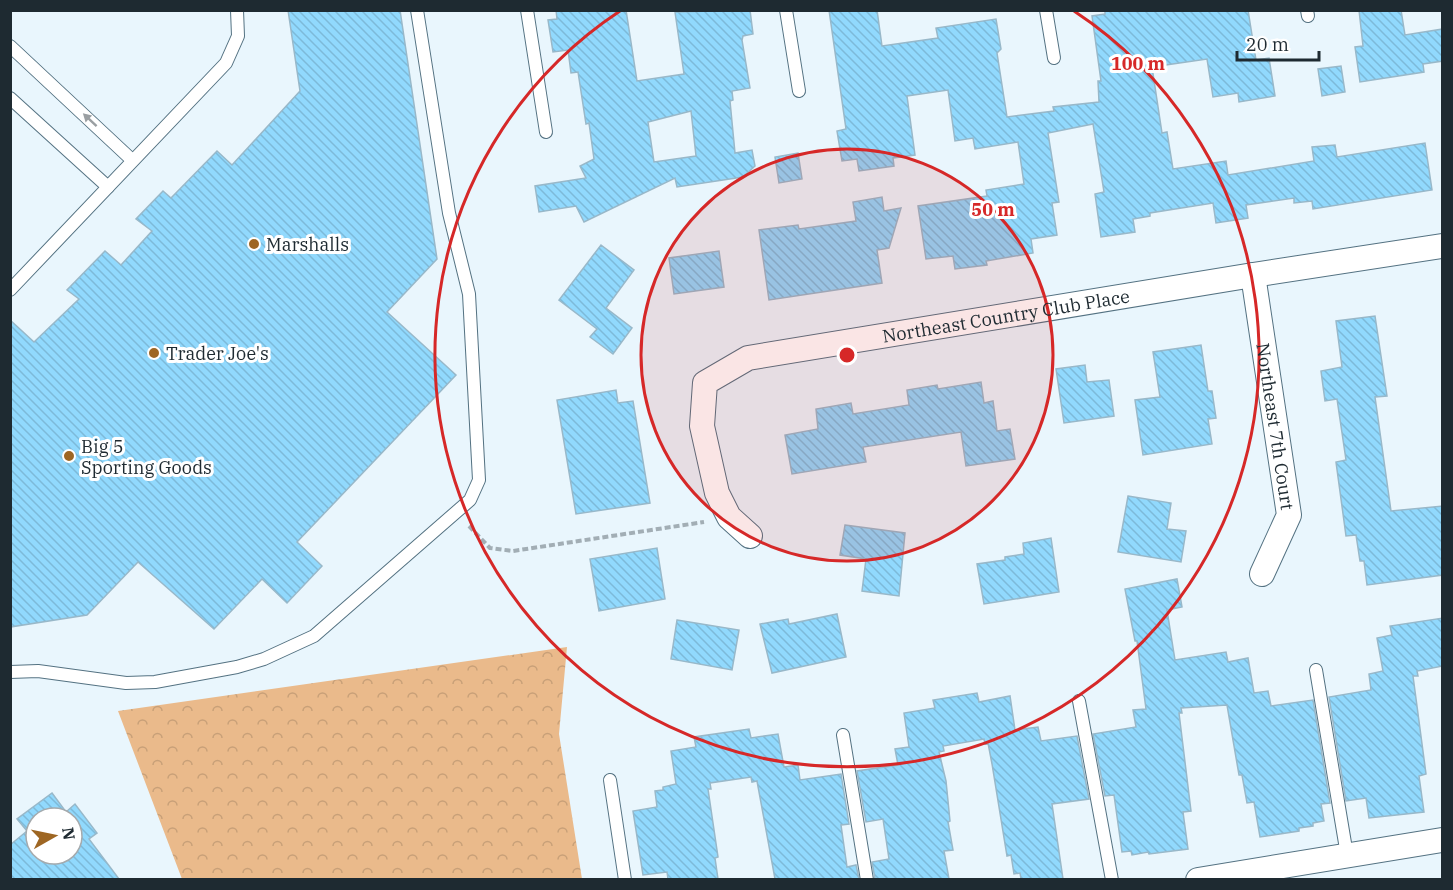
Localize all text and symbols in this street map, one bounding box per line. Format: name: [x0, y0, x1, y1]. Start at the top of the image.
scale bar: [1237, 24, 1320, 62]
text: 20 m: [1246, 33, 1289, 56]
text: 100 m: [1111, 52, 1166, 75]
one-way arrow: [82, 113, 97, 127]
text: 50 m: [971, 198, 1015, 221]
place label: Marshalls: [266, 233, 349, 256]
marker: Marshalls: [247, 237, 261, 251]
street label: Northeast Country Club Place: [881, 284, 1131, 347]
street label: Northeast 7th Court: [1252, 341, 1300, 511]
place label: Trader Joe's: [166, 342, 269, 365]
centre of rings: [837, 345, 857, 365]
marker: Trader Joe's: [147, 346, 161, 360]
place label: Big 5 Sporting Goods: [81, 435, 212, 479]
marker: Big 5 Sporting Goods: [62, 449, 76, 463]
north arrow: [24, 806, 84, 866]
text: N: [58, 826, 80, 841]

